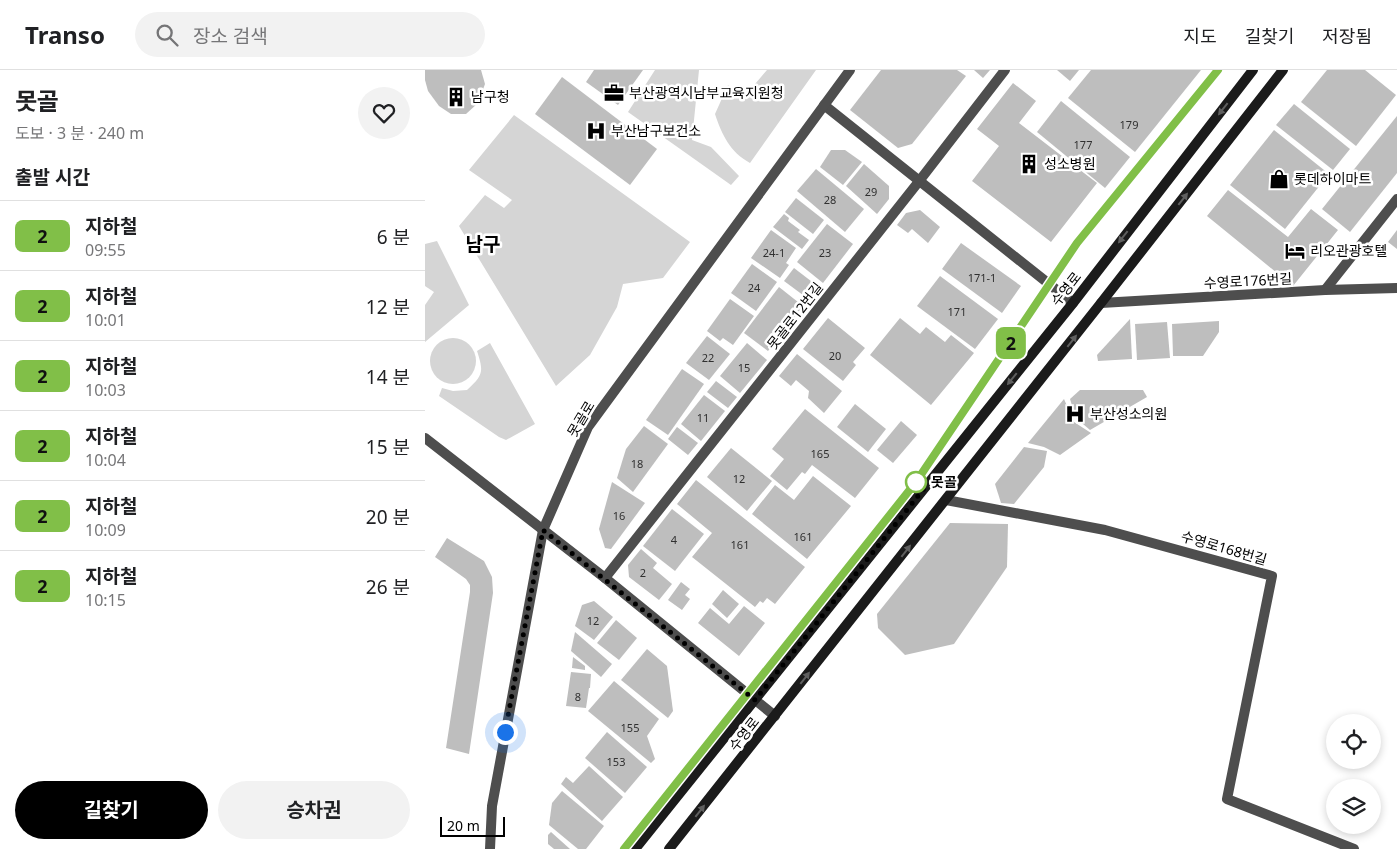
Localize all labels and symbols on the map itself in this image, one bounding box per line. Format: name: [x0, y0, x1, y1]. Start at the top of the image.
office icon: 부산광역시남부교육지원청: [603, 82, 625, 104]
place label: 부산광역시남부교육지원청: [629, 83, 784, 102]
building icon: 남구청: [445, 86, 467, 108]
place label: 남구청: [471, 87, 510, 106]
one-way arrow: [1217, 102, 1228, 115]
house number: 179: [1120, 117, 1138, 132]
hospital icon: 부산남구보건소: [585, 120, 607, 142]
place label: 부산남구보건소: [611, 121, 701, 140]
house number: 177: [1074, 137, 1092, 152]
building icon: 성소병원: [1018, 153, 1040, 175]
place label: 성소병원: [1044, 154, 1096, 173]
shop icon: 롯데하이마트: [1268, 168, 1290, 190]
place label: 롯데하이마트: [1294, 169, 1371, 188]
house number: 29: [865, 184, 877, 199]
house number: 28: [824, 192, 836, 207]
one-way arrow: [1177, 193, 1188, 206]
one-way arrow: [1118, 230, 1129, 243]
district label: 남구: [466, 231, 500, 257]
hotel icon: 리오관광호텔: [1284, 240, 1306, 262]
place label: 리오관광호텔: [1310, 241, 1387, 260]
house number: 24-1: [763, 245, 785, 260]
house number: 23: [819, 245, 831, 260]
street label: 수영로: [1046, 268, 1085, 310]
street label: 수영로176번길: [1203, 269, 1293, 292]
house number: 171-1: [968, 270, 996, 285]
street label: 못골로12번길: [762, 278, 827, 353]
house number: 24: [748, 280, 761, 295]
house number: 171: [948, 304, 966, 319]
line badge: 2: [995, 327, 1027, 359]
one-way arrow: [1066, 335, 1077, 348]
house number: 20: [829, 348, 841, 363]
house number: 22: [702, 350, 714, 365]
house number: 15: [738, 360, 750, 375]
one-way arrow: [1007, 372, 1018, 385]
street label: 못골로: [562, 397, 599, 440]
hospital icon: 부산성소의원: [1064, 403, 1086, 425]
place label: 부산성소의원: [1090, 404, 1167, 423]
house number: 11: [697, 410, 709, 425]
house number: 165: [811, 446, 829, 461]
house number: 18: [631, 456, 643, 471]
house number: 12: [733, 471, 745, 486]
marker: 못골: [905, 471, 927, 493]
place label: 못골: [931, 472, 957, 491]
house number: 16: [613, 508, 625, 523]
street label: 수영로168번길: [1179, 526, 1269, 569]
house number: 161: [794, 529, 812, 544]
house number: 4: [671, 532, 678, 547]
house number: 161: [731, 537, 749, 552]
one-way arrow: [901, 544, 912, 557]
house number: 2: [640, 565, 646, 580]
house number: 12: [587, 613, 599, 628]
one-way arrow: [800, 672, 811, 685]
house number: 8: [575, 689, 581, 704]
street label: 수영로: [724, 713, 763, 755]
your location: [493, 720, 518, 745]
house number: 155: [621, 720, 639, 735]
house number: 153: [607, 754, 625, 769]
one-way arrow: [695, 805, 706, 818]
scale bar: [440, 814, 505, 837]

